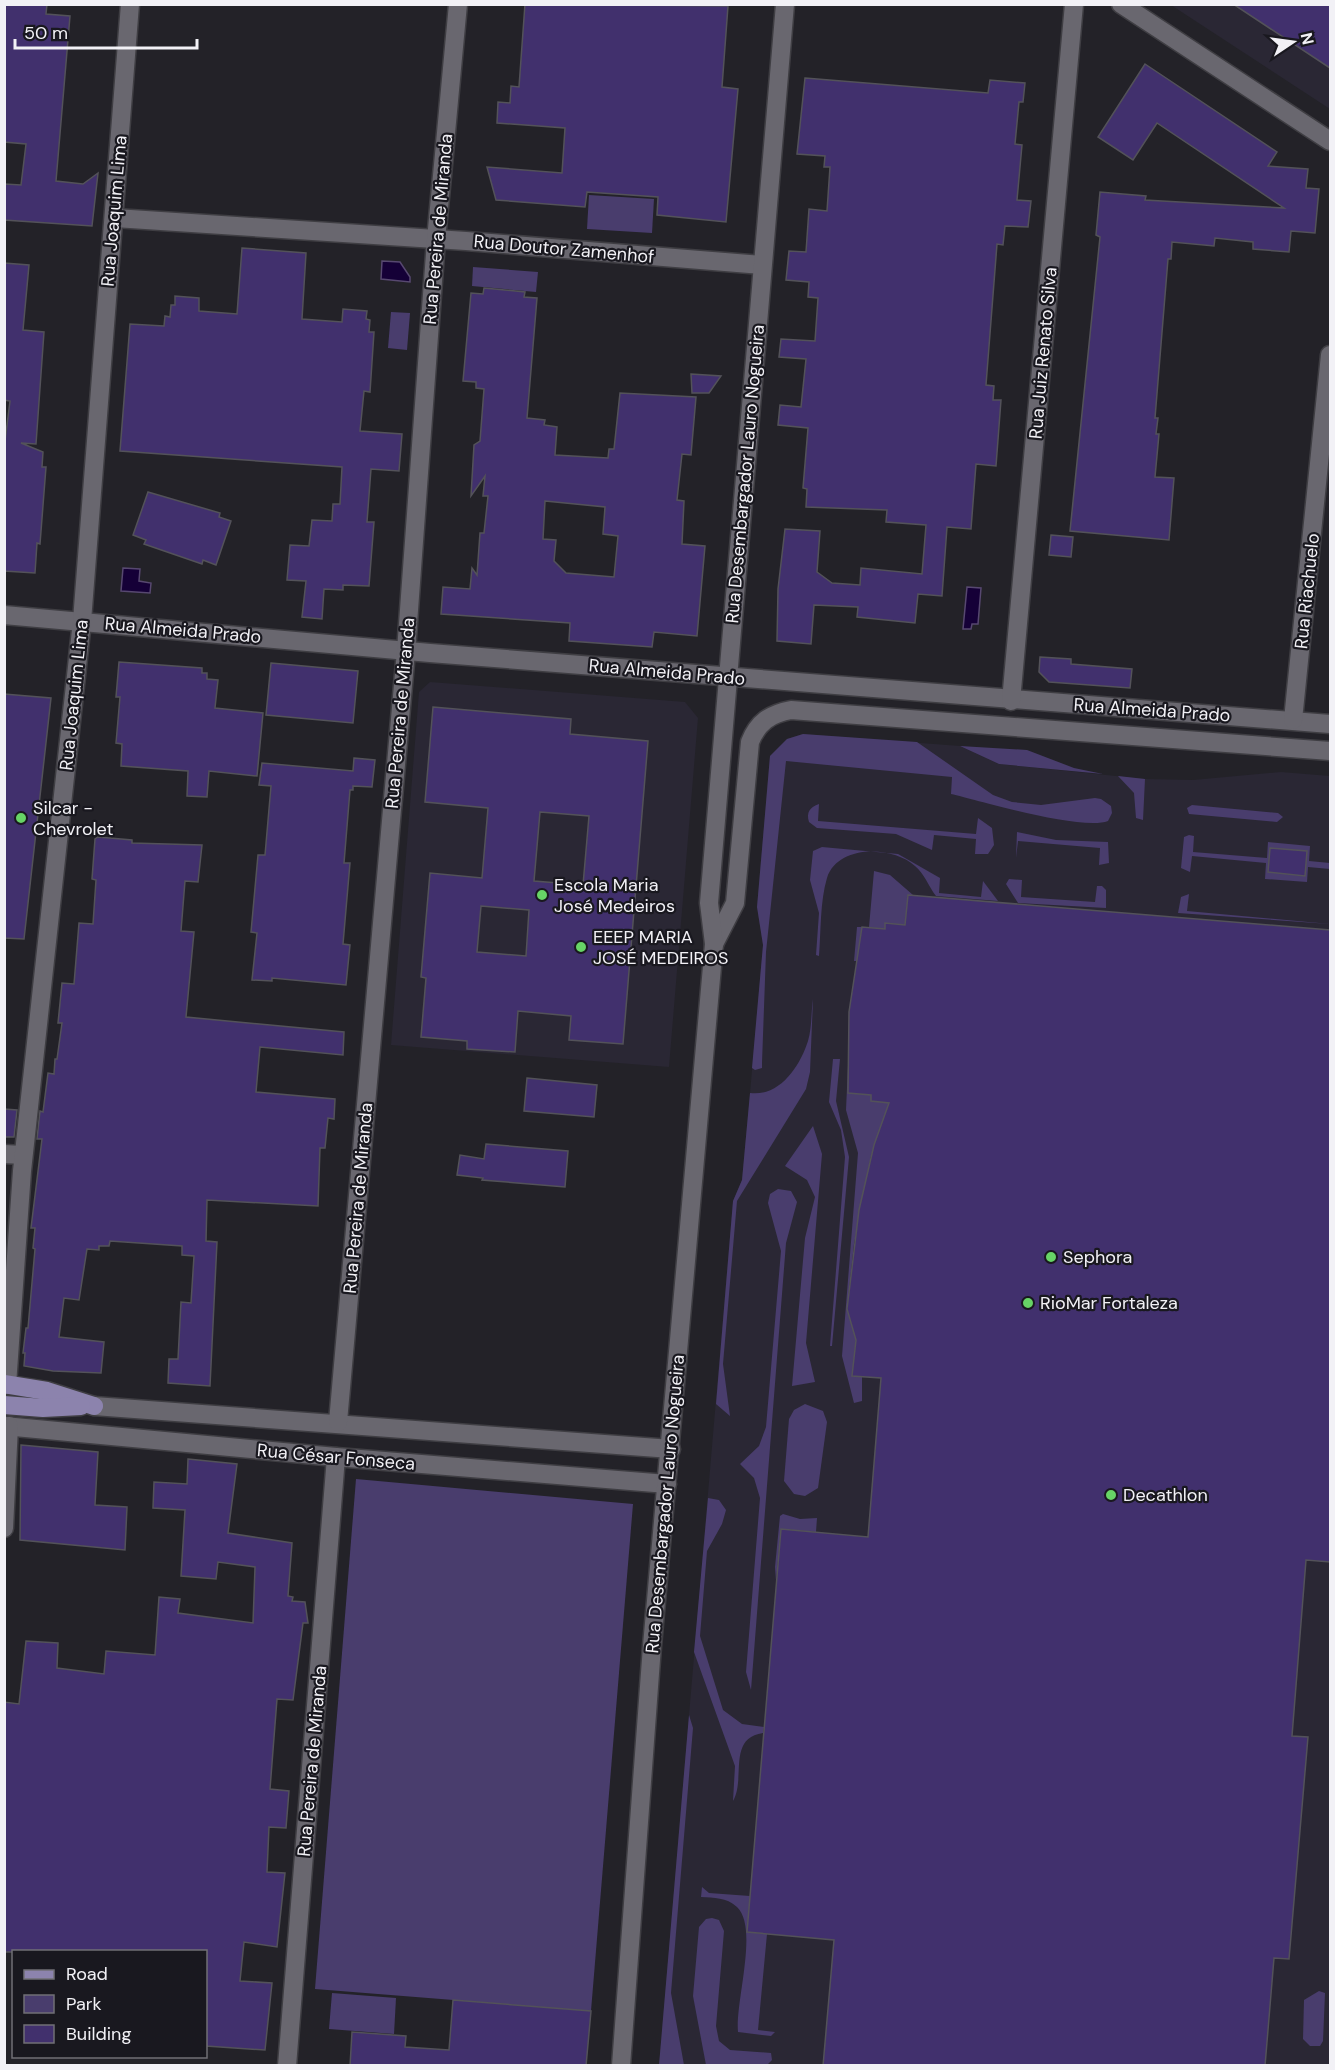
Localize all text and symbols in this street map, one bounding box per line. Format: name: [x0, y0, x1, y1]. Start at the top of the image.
scale bar: [15, 12, 196, 50]
north arrow: [1263, 12, 1323, 72]
text: 50 m: [24, 21, 68, 45]
text: N: [1296, 31, 1319, 47]
street label: Rua Pereira de Miranda: [418, 133, 458, 325]
street label: Rua Joaquim Lima: [95, 135, 133, 287]
street label: Rua Doutor Zamenhof: [473, 229, 655, 269]
street label: Rua Juiz Renato Silva: [1024, 266, 1062, 440]
street label: Rua Desembargador Lauro Nogueira: [720, 324, 770, 624]
street label: Rua Riachuelo: [1289, 532, 1325, 650]
street label: Rua Almeida Prado: [104, 611, 262, 649]
street label: Rua Pereira de Miranda: [380, 617, 420, 809]
street label: Rua Joaquim Lima: [54, 618, 94, 772]
street label: Rua Almeida Prado: [588, 653, 746, 691]
street label: Rua Almeida Prado: [1073, 693, 1231, 727]
place label: Silcar - Chevrolet: [33, 796, 114, 841]
marker: Silcar - Chevrolet: [14, 811, 28, 825]
place label: Escola Maria José Medeiros: [554, 873, 675, 918]
marker: Escola Maria José Medeiros: [535, 888, 549, 902]
place label: EEEP MARIA JOSÉ MEDEIROS: [593, 925, 729, 970]
marker: EEEP MARIA JOSÉ MEDEIROS: [574, 940, 588, 954]
street label: Rua Pereira de Miranda: [338, 1102, 378, 1294]
place label: Sephora: [1063, 1245, 1132, 1269]
marker: Sephora: [1044, 1250, 1058, 1264]
place label: RioMar Fortaleza: [1040, 1291, 1178, 1315]
marker: RioMar Fortaleza: [1021, 1296, 1035, 1310]
street label: Rua Desembargador Lauro Nogueira: [640, 1354, 690, 1654]
street label: Rua César Fonseca: [256, 1438, 416, 1476]
place label: Decathlon: [1123, 1483, 1208, 1507]
marker: Decathlon: [1104, 1488, 1118, 1502]
street label: Rua Pereira de Miranda: [292, 1665, 332, 1857]
legend: [12, 1950, 207, 2058]
text: Road: [66, 1962, 108, 1986]
text: Park: [66, 1992, 102, 2016]
text: Building: [66, 2022, 131, 2046]

